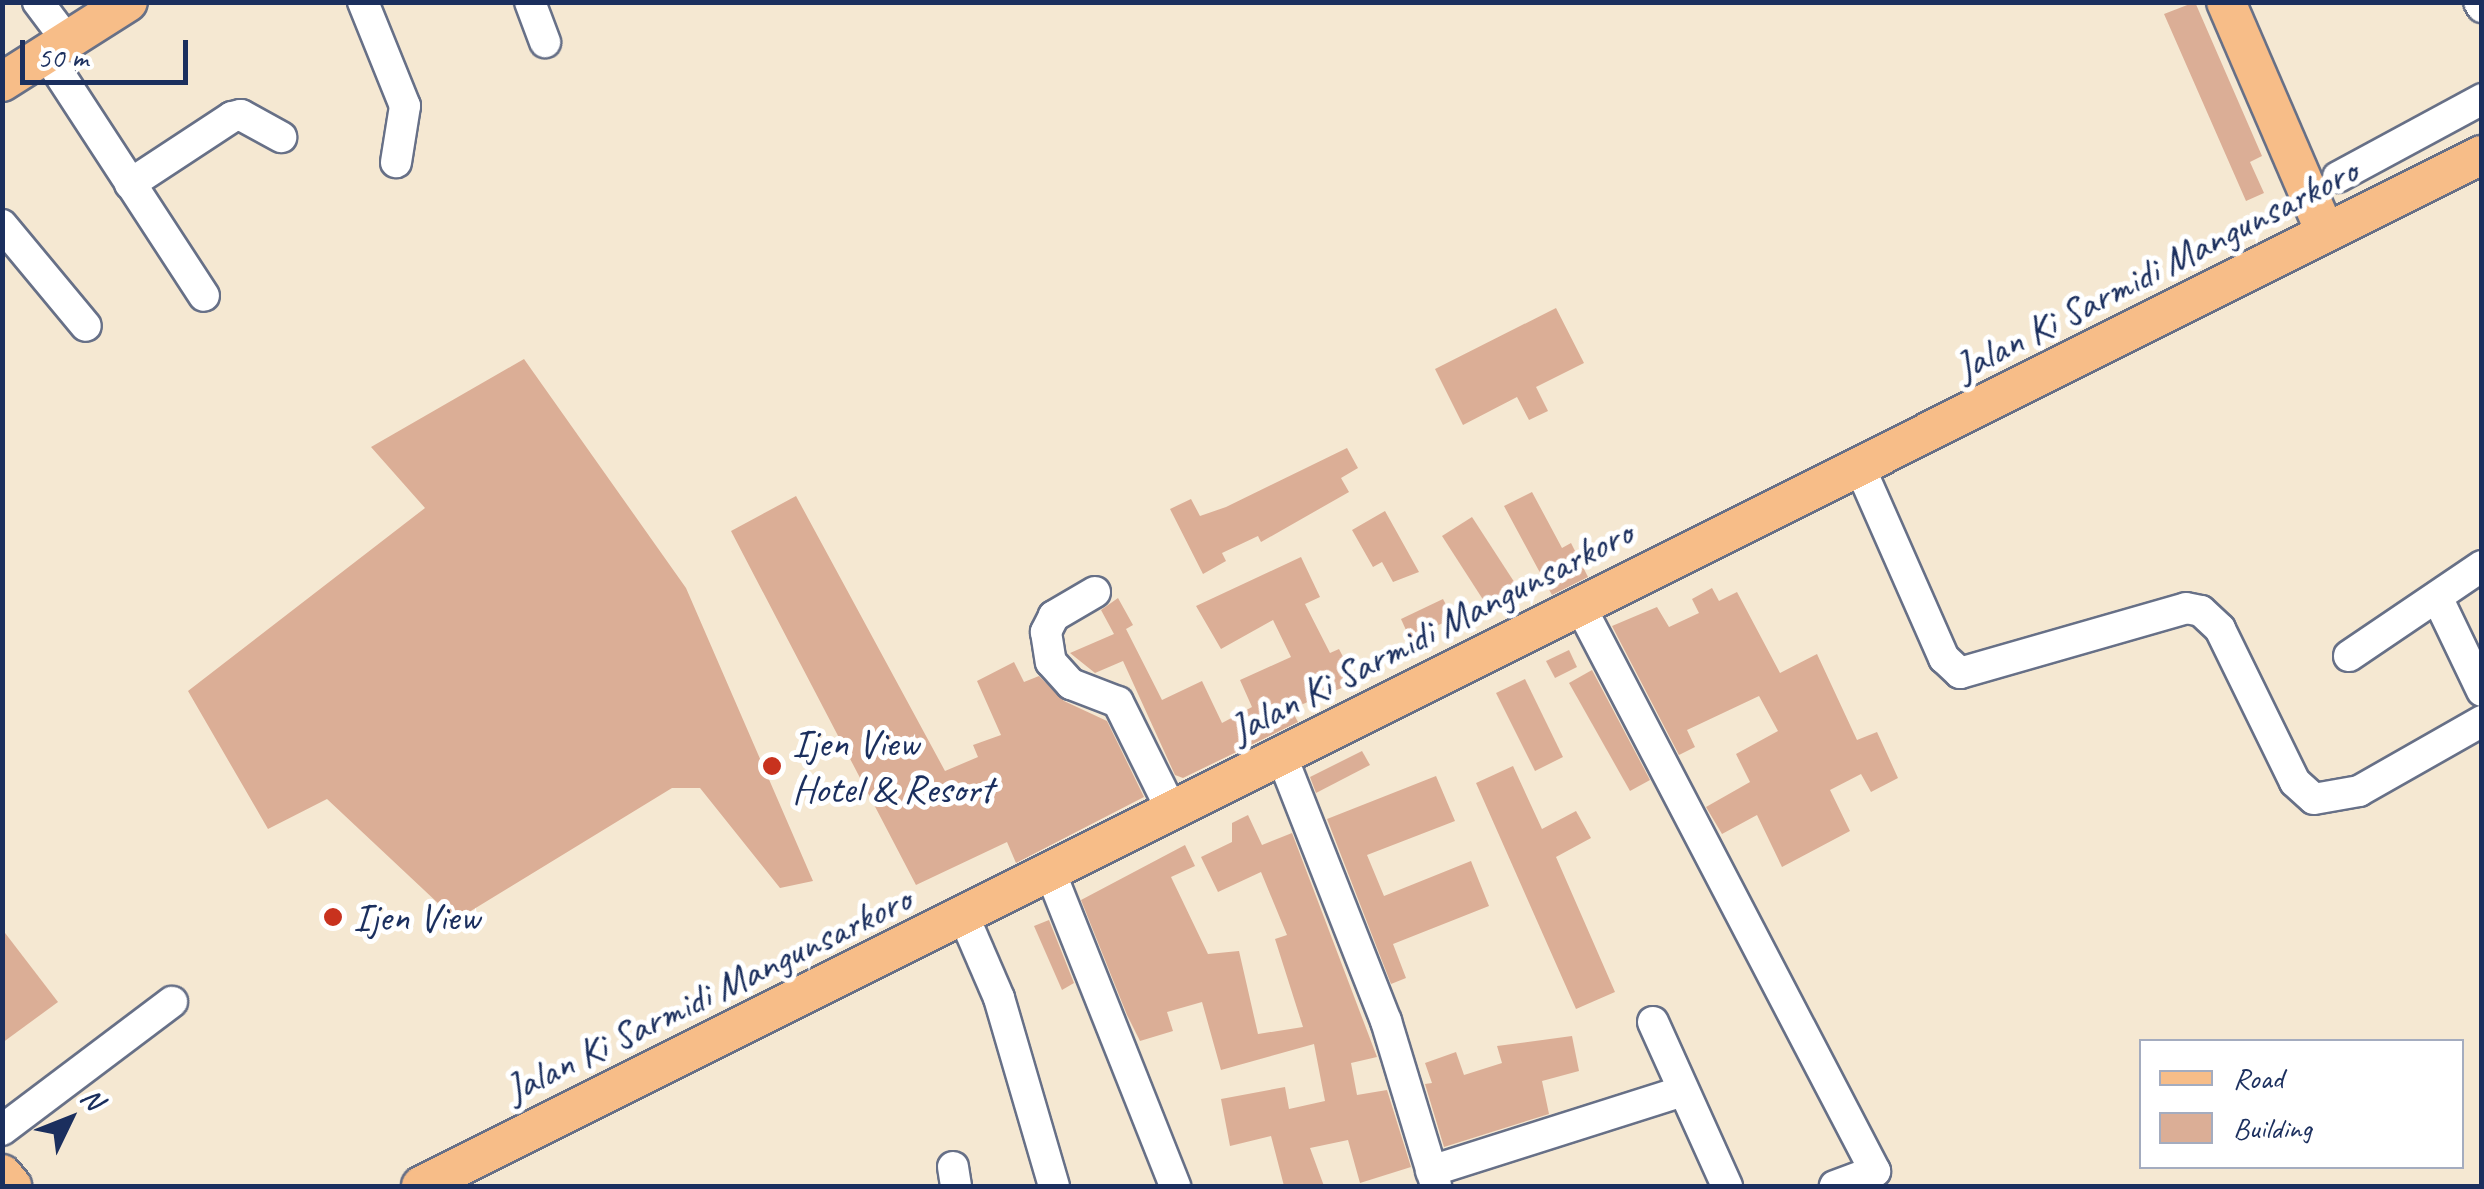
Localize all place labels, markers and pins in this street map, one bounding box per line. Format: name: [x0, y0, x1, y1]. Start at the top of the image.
place label: Ijen View Hotel & Resort: [792, 719, 993, 813]
marker: Ijen View Hotel & Resort: [761, 755, 783, 777]
place label: Ijen View: [353, 893, 480, 941]
marker: Ijen View: [322, 906, 344, 928]

